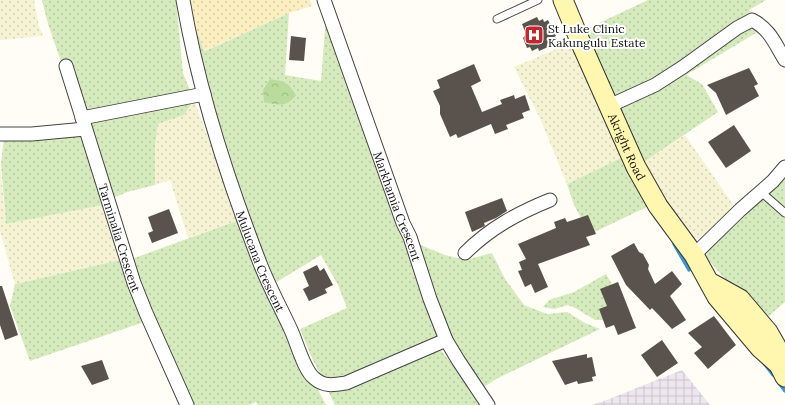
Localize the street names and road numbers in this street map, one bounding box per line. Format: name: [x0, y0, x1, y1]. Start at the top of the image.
street label: Akright Road: [605, 110, 649, 183]
street label: Markhamia Crescent: [371, 149, 425, 263]
street label: Tarminalia Crescent: [96, 182, 144, 294]
street label: Mulucana Crescent: [233, 208, 289, 314]

